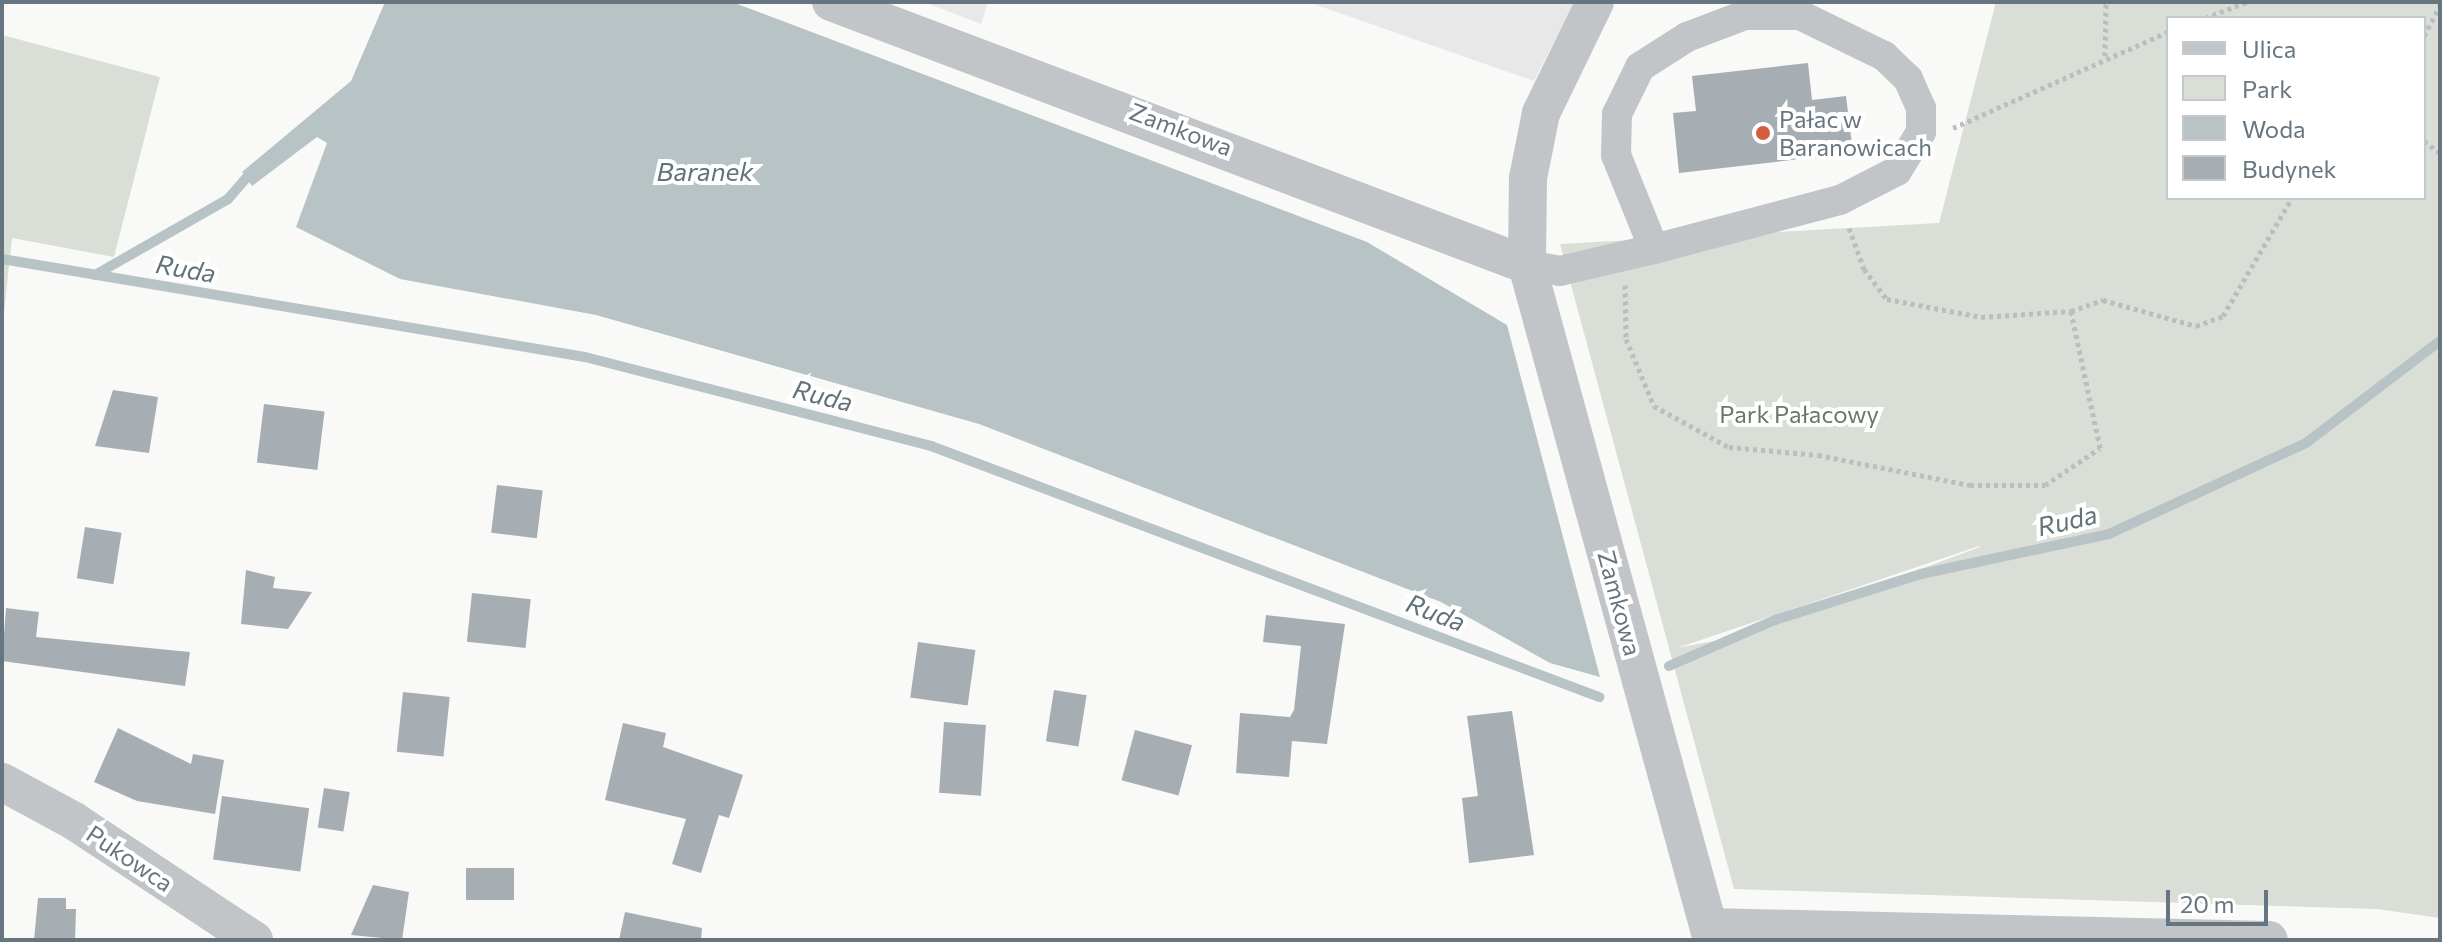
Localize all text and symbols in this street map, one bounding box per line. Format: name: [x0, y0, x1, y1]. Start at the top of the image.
legend: [2166, 16, 2426, 200]
text: Ulica: [2242, 34, 2296, 63]
text: Park: [2242, 74, 2292, 103]
street label: Zamkowa: [1126, 96, 1236, 162]
place label: Pałac w Baranowicach: [1779, 105, 1932, 161]
text: Woda: [2242, 114, 2306, 143]
marker: Pałac w Baranowicach: [1754, 124, 1772, 142]
text: Budynek: [2242, 154, 2337, 183]
water label: Baranek: [657, 155, 753, 187]
water label: Ruda: [154, 247, 218, 289]
water label: Ruda: [790, 373, 856, 417]
park label: Park Pałacowy: [1719, 400, 1879, 428]
water label: Ruda: [2034, 498, 2100, 542]
street label: Zamkowa: [1592, 547, 1648, 659]
water label: Ruda: [1402, 587, 1470, 637]
street label: Pukowca: [81, 819, 179, 897]
scale bar: [2170, 874, 2272, 924]
text: 20 m: [2180, 889, 2234, 918]

